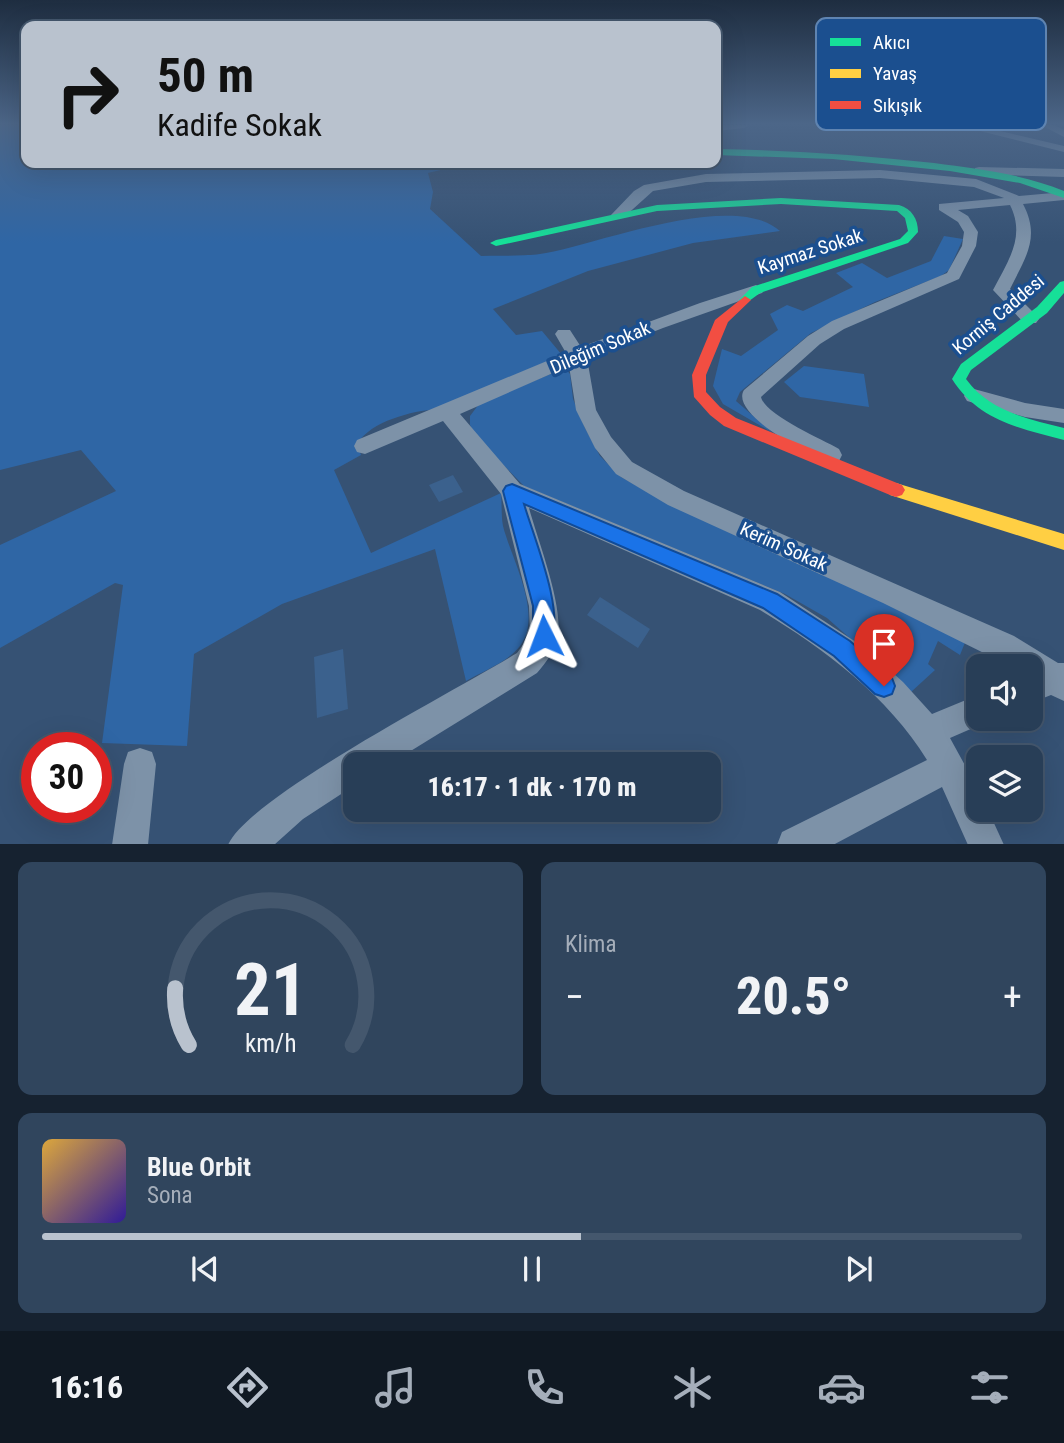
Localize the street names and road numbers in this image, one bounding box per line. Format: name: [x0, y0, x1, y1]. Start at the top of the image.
street label: Kaymaz Sokak: [755, 224, 866, 279]
street label: Korniş Caddesi: [948, 269, 1049, 359]
street label: Dileğim Sokak: [547, 316, 654, 379]
street label: Kerim Sokak: [736, 517, 832, 576]

